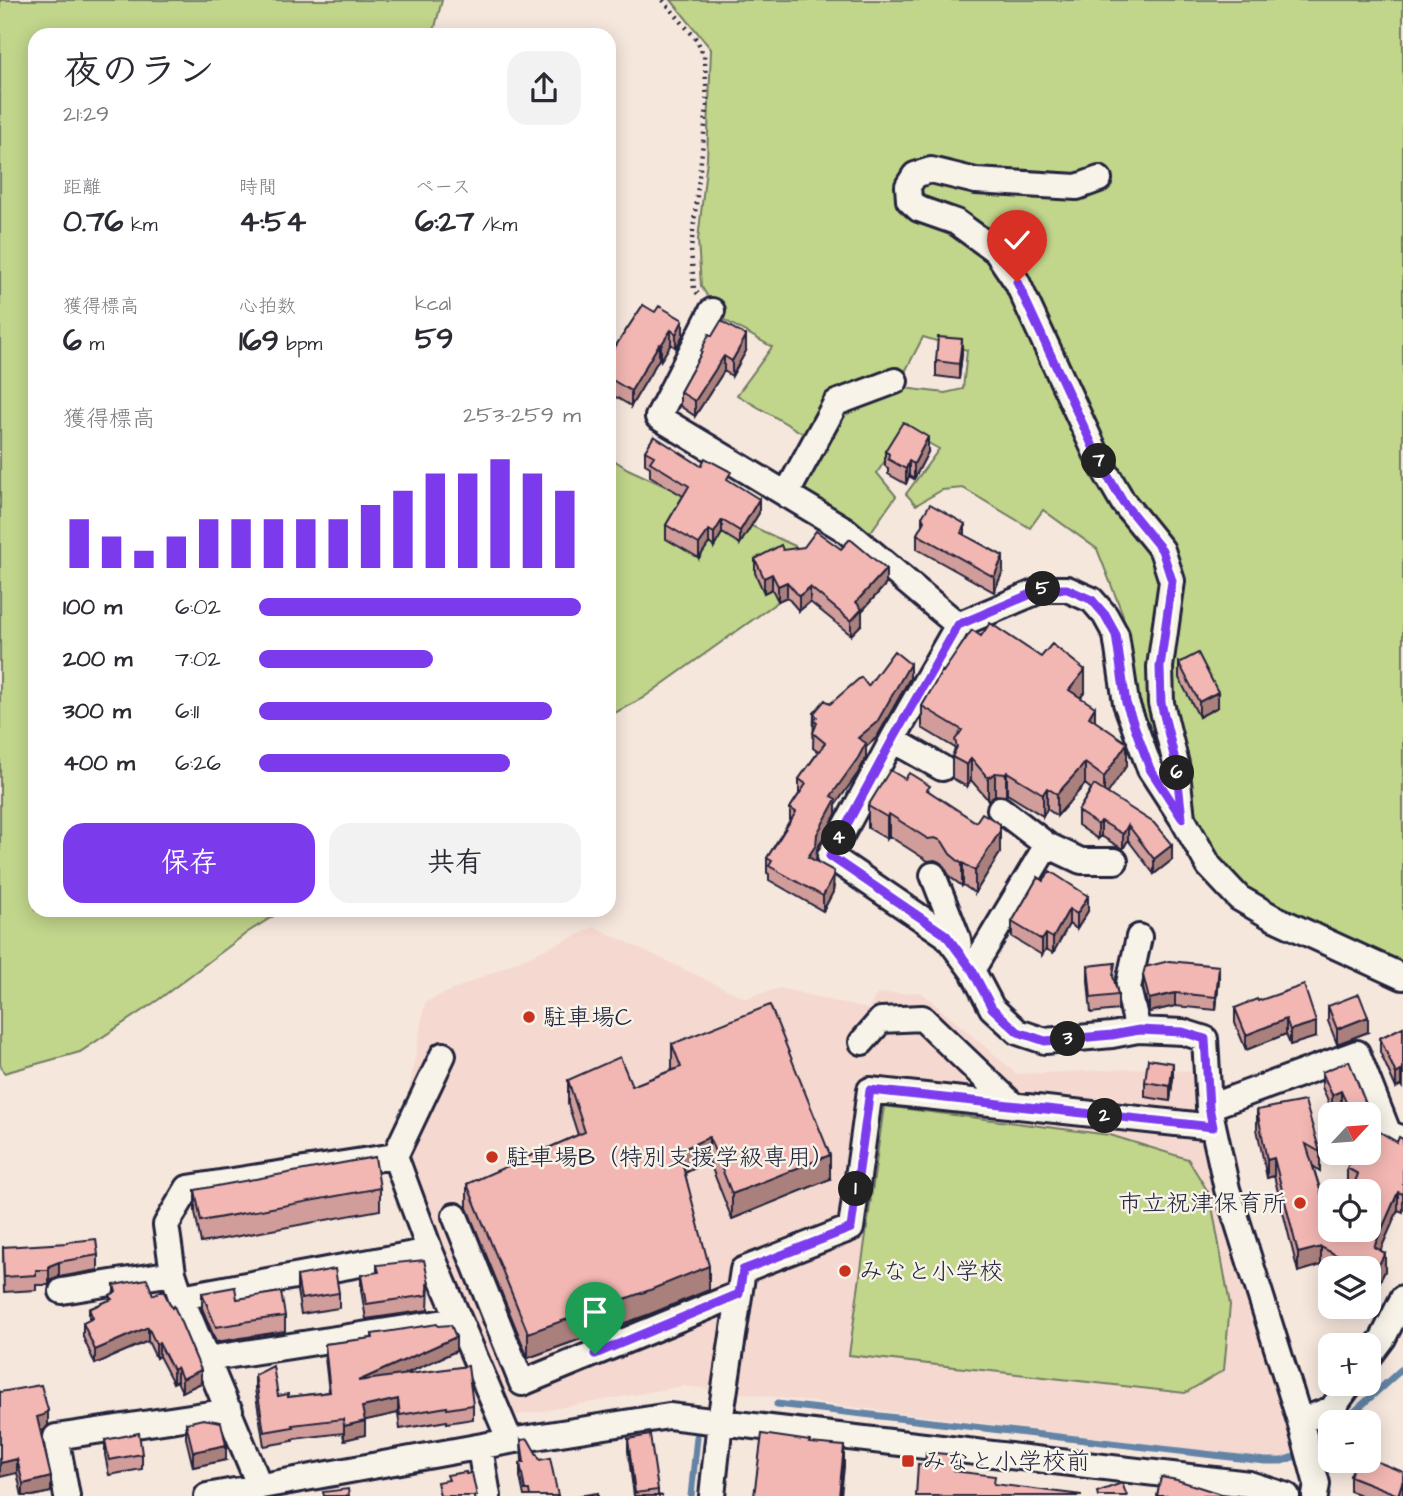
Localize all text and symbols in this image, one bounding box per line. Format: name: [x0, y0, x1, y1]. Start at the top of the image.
text: 夜のラン: [63, 46, 215, 98]
button: share: [507, 51, 581, 125]
text: 21:29: [63, 98, 109, 130]
text: 距離: [63, 174, 101, 201]
text: 時間: [239, 174, 277, 201]
text: ペース: [415, 174, 471, 201]
text: 0.76: [63, 201, 123, 243]
text: 4:54: [239, 201, 306, 243]
text: 6:27: [415, 201, 474, 243]
pin: [987, 210, 1047, 282]
text: km: [123, 212, 158, 239]
text: /km: [474, 212, 517, 239]
icon: check: [998, 221, 1036, 259]
text: kcal: [415, 291, 451, 318]
text: 獲得標高: [63, 293, 139, 320]
text: 心拍数: [239, 293, 296, 320]
text: 59: [415, 318, 453, 360]
text: 6: [63, 320, 82, 362]
text: 169: [239, 320, 279, 362]
text: m: [82, 331, 104, 358]
text: bpm: [279, 331, 322, 358]
text: 253–259 m: [463, 399, 581, 431]
text: 獲得標高: [63, 403, 155, 435]
pin: 7: [1082, 444, 1116, 478]
text: 7: [1093, 447, 1104, 474]
pin: 5: [1026, 572, 1060, 606]
text: 5: [1036, 575, 1049, 602]
text: 100 m: [63, 591, 122, 623]
text: 6:02: [175, 591, 221, 623]
text: 200 m: [63, 643, 132, 675]
text: 7:02: [175, 643, 221, 675]
text: 300 m: [63, 695, 131, 727]
text: 6:11: [175, 695, 199, 727]
text: 400 m: [63, 747, 135, 779]
text: 6:26: [175, 747, 221, 779]
pin: 6: [1160, 756, 1194, 790]
text: 6: [1171, 759, 1182, 786]
pin: 4: [822, 820, 856, 856]
button: 保存: [63, 823, 315, 903]
button: 共有: [329, 823, 581, 903]
text: 4: [832, 824, 845, 851]
place label: 駐車場C: [543, 1001, 632, 1035]
marker: 駐車場C: [521, 1009, 537, 1025]
pin: 3: [1050, 1021, 1086, 1056]
text: 3: [1063, 1025, 1072, 1052]
pin: 2: [1088, 1098, 1122, 1134]
text: 2: [1099, 1102, 1110, 1129]
north arrow: [1318, 1102, 1381, 1166]
map controls: [1318, 1102, 1381, 1473]
place label: 駐車場B（特別支援学級専用）: [506, 1141, 835, 1175]
marker: 駐車場B（特別支援学級専用）: [484, 1149, 500, 1165]
pin: 1: [838, 1172, 874, 1206]
text: 1: [854, 1175, 857, 1202]
button: locate: [1318, 1179, 1381, 1242]
place label: 市立祝津保育所: [1118, 1187, 1286, 1221]
marker: 市立祝津保育所: [1292, 1195, 1308, 1211]
place label: みなと小学校: [859, 1255, 1003, 1289]
button: layers: [1318, 1256, 1381, 1319]
marker: みなと小学校: [837, 1263, 853, 1279]
pin: [565, 1282, 625, 1354]
icon: arrive: [576, 1293, 614, 1331]
button: +: [1318, 1333, 1381, 1396]
button: −: [1318, 1410, 1381, 1473]
place label: みなと小学校前: [922, 1445, 1090, 1479]
marker: みなと小学校前: [900, 1453, 916, 1469]

